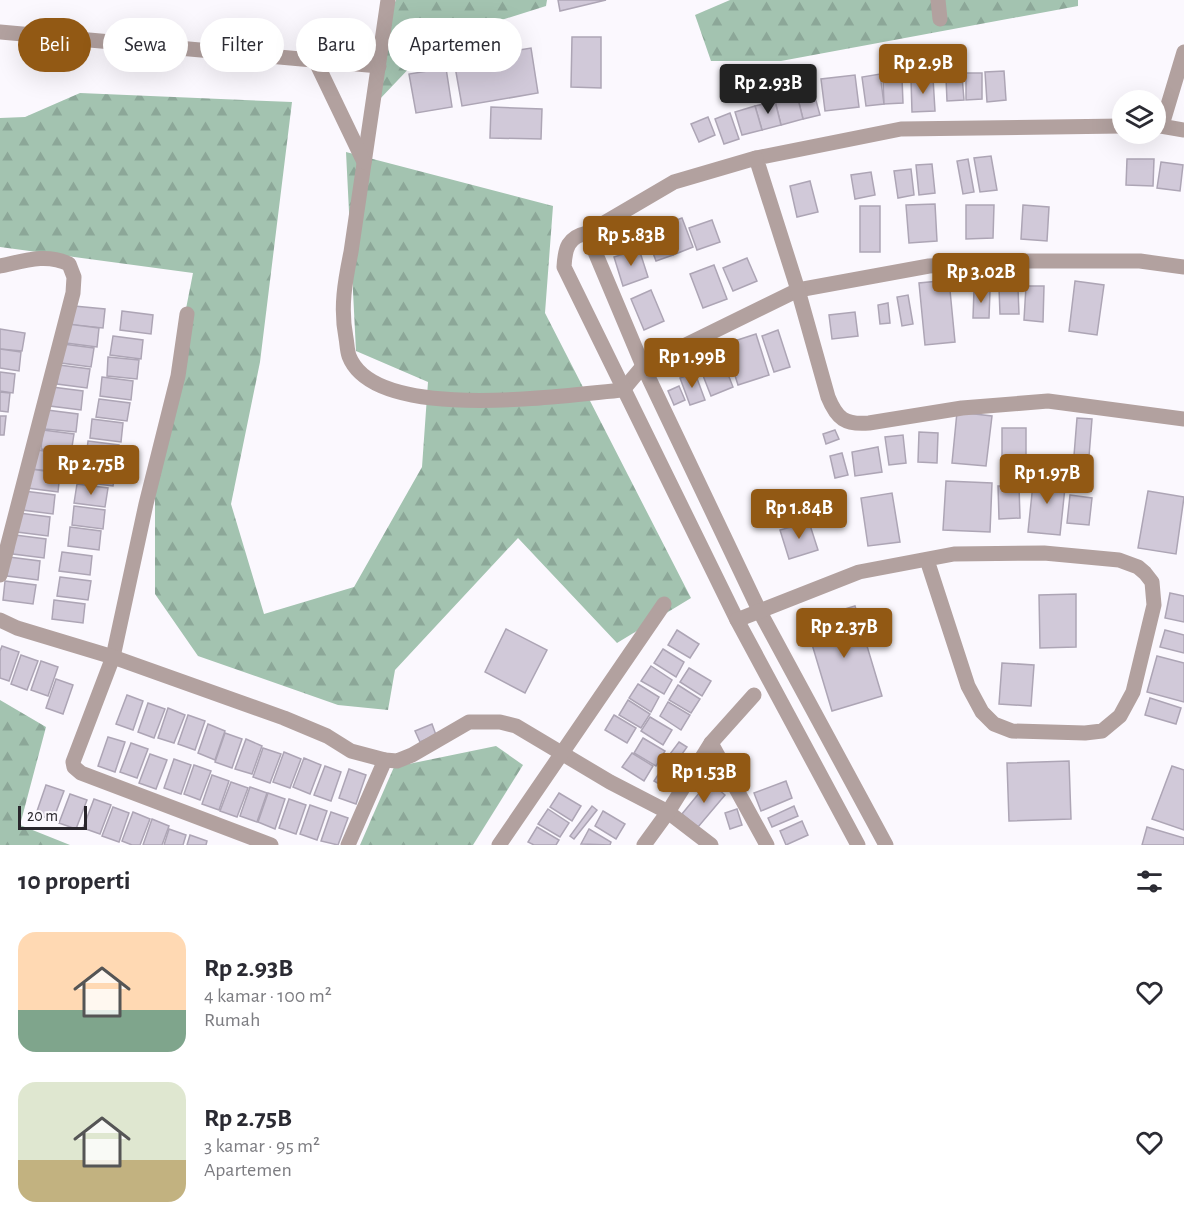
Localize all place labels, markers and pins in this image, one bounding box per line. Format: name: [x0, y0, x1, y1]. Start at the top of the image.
pin: Rp 2.9B: [868, 44, 978, 95]
pin: Rp 2.93B: [706, 64, 830, 115]
pin: Rp 5.83B: [569, 216, 693, 267]
pin: Rp 3.02B: [919, 253, 1043, 304]
pin: Rp 1.99B: [630, 338, 754, 389]
pin: Rp 2.75B: [29, 445, 153, 496]
pin: Rp 1.97B: [985, 454, 1109, 505]
pin: Rp 1.84B: [737, 489, 861, 540]
pin: Rp 2.37B: [782, 608, 906, 659]
pin: Rp 1.53B: [642, 753, 766, 804]

